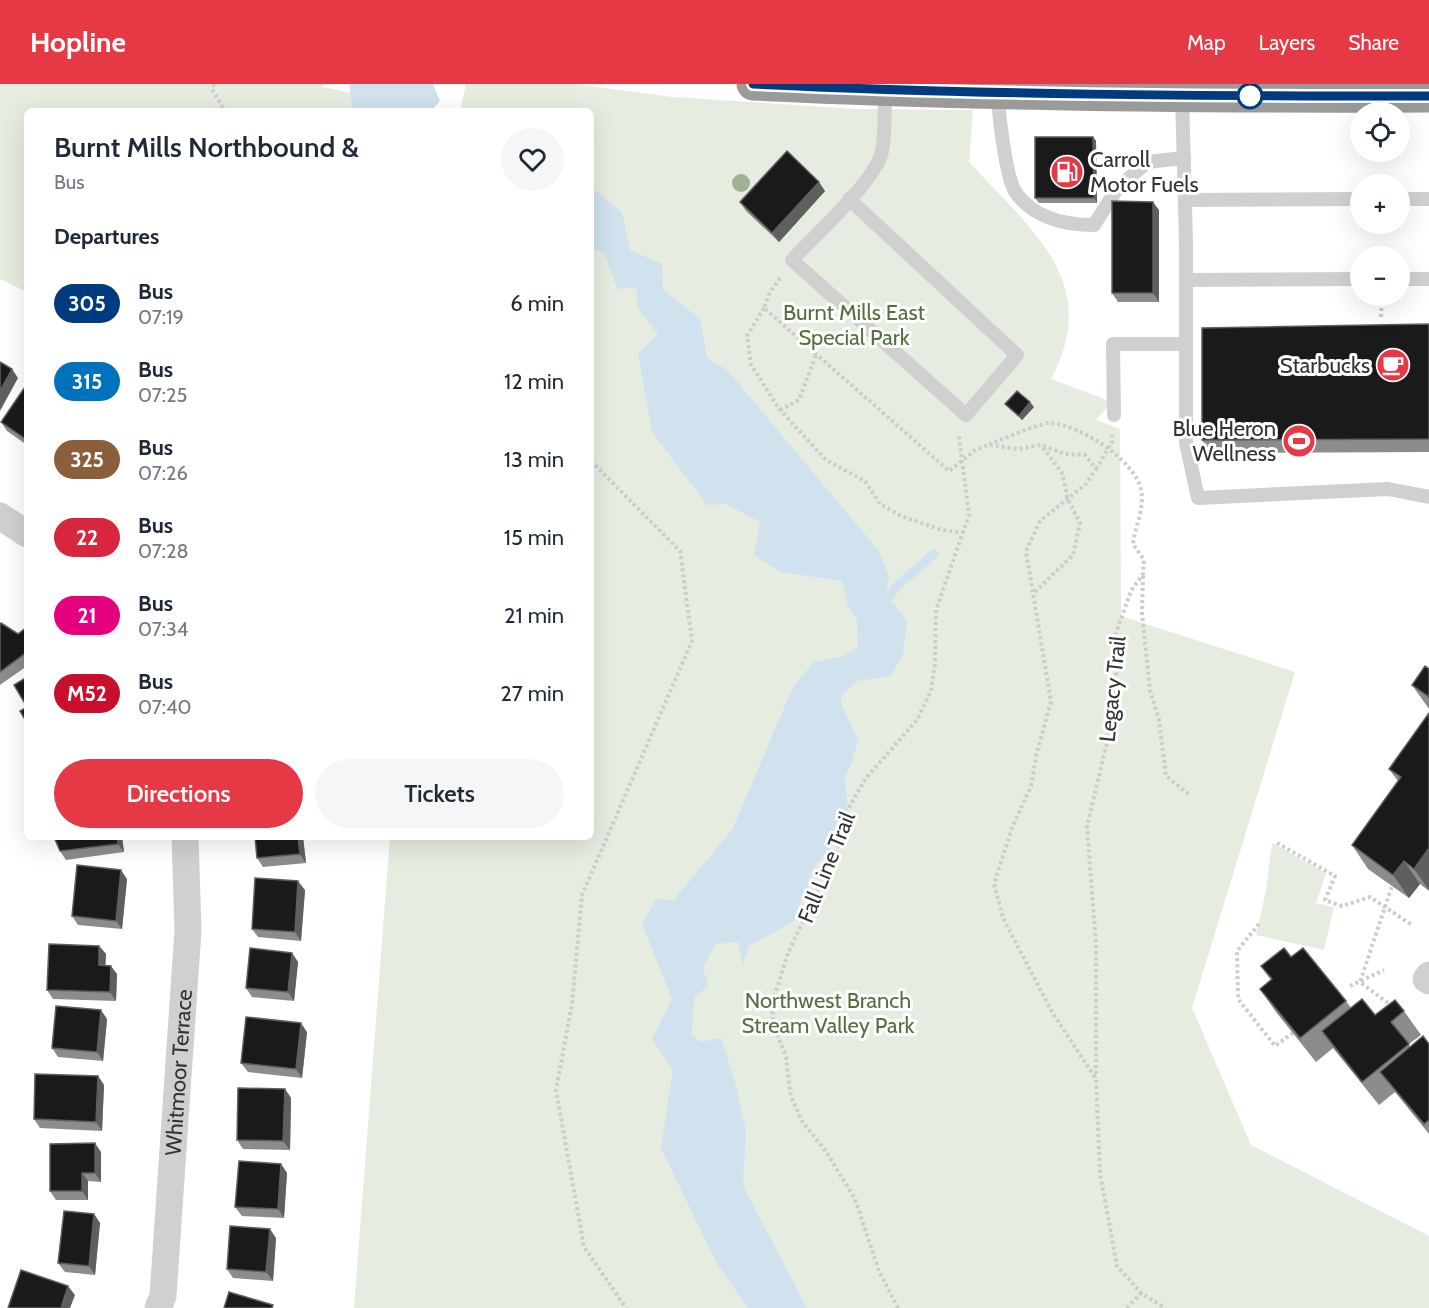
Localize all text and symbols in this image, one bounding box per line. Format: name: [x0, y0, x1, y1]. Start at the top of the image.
text: Hopline: [30, 25, 126, 59]
text: Map: [1187, 30, 1226, 55]
text: Layers: [1259, 30, 1315, 55]
text: Share: [1348, 30, 1399, 55]
unlabelled marker: [1237, 83, 1263, 109]
map controls: [1350, 102, 1410, 306]
button: locate: [1350, 102, 1410, 162]
button: heart: [501, 128, 564, 191]
text: Burnt Mills Northbound &: [54, 130, 359, 164]
place label: Carroll Motor Fuels: [1090, 146, 1199, 198]
fuel station icon: Carroll Motor Fuels: [1049, 154, 1085, 190]
text: Bus: [54, 170, 85, 194]
button: +: [1350, 174, 1410, 234]
text: Departures: [54, 223, 159, 250]
button: −: [1350, 246, 1410, 306]
text: Bus: [138, 278, 173, 305]
text: 6 min: [510, 290, 564, 317]
text: 305: [68, 291, 106, 316]
park label: Burnt Mills East Special Park: [783, 299, 926, 351]
text: 07:19: [138, 305, 184, 329]
cafe icon: Starbucks: [1375, 347, 1411, 383]
place label: Starbucks: [1280, 352, 1370, 379]
text: Bus: [138, 356, 173, 383]
text: 12 min: [504, 368, 564, 395]
text: 315: [72, 369, 102, 394]
text: 07:25: [138, 383, 187, 407]
place label: Blue Heron Wellness: [1173, 415, 1276, 467]
sports icon: Blue Heron Wellness: [1281, 423, 1317, 459]
text: Bus: [138, 434, 173, 461]
text: 13 min: [504, 446, 564, 473]
text: 325: [70, 447, 104, 472]
text: 07:26: [138, 461, 188, 485]
text: Bus: [138, 512, 173, 539]
text: 15 min: [504, 524, 564, 551]
text: 22: [76, 525, 98, 550]
text: 07:28: [138, 539, 189, 563]
text: Bus: [138, 590, 173, 617]
text: 21 min: [504, 602, 564, 629]
text: 21: [78, 603, 96, 628]
text: 07:34: [138, 617, 188, 641]
street label: Legacy Trail: [1093, 634, 1132, 743]
text: Bus: [138, 668, 173, 695]
text: 27 min: [500, 680, 564, 707]
text: M52: [67, 681, 107, 706]
text: 07:40: [138, 695, 191, 719]
button: Directions: [54, 759, 303, 828]
button: Tickets: [315, 759, 564, 828]
street label: Fall Line Trail: [792, 807, 861, 927]
park label: Northwest Branch Stream Valley Park: [742, 987, 915, 1039]
street label: Whitmoor Terrace: [160, 988, 198, 1157]

